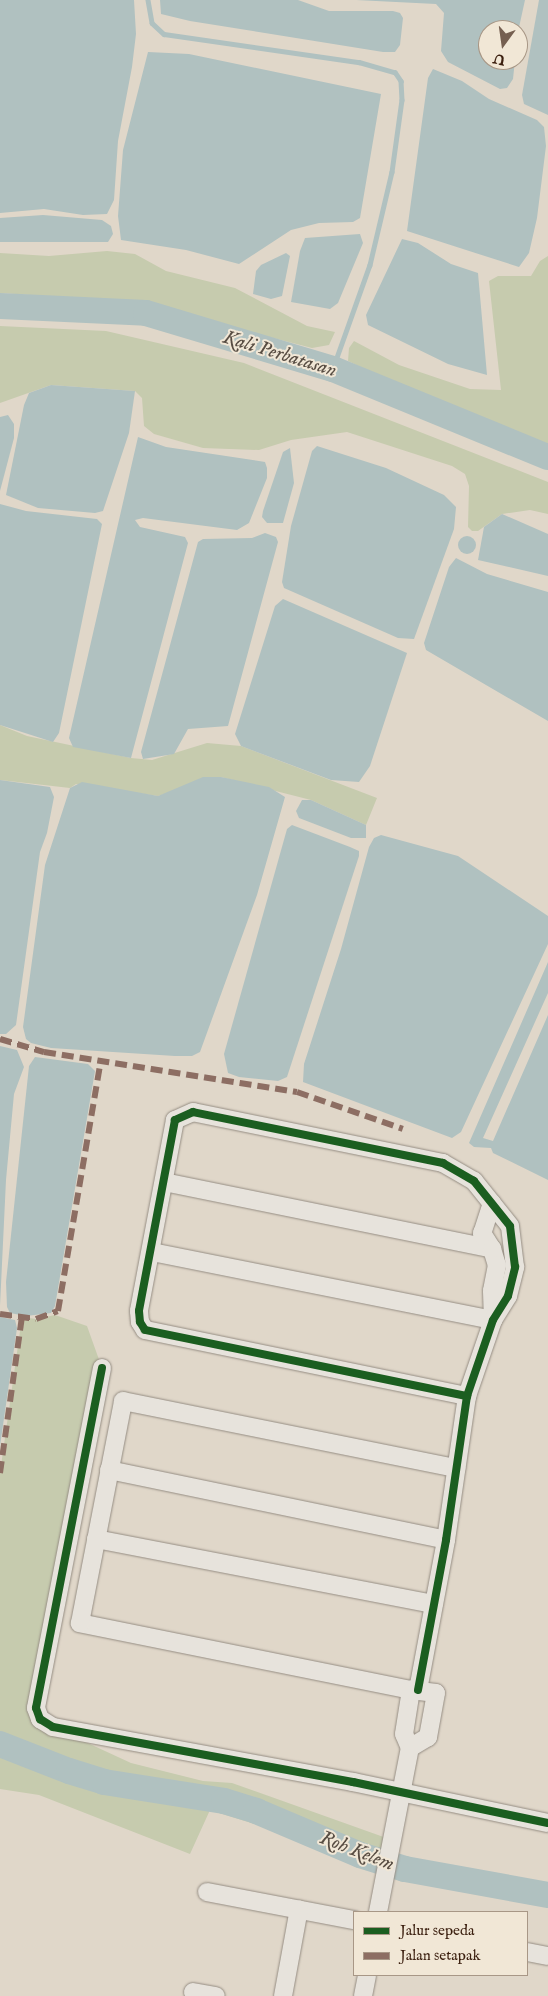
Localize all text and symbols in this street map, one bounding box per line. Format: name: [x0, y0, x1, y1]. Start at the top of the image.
north arrow: [478, 20, 528, 70]
text: U: [492, 48, 508, 69]
water label: Kali Perbatasan: [220, 325, 340, 383]
water label: Roh Kelem: [316, 1826, 398, 1876]
legend: [353, 1911, 528, 1976]
text: Jalur sepeda: [400, 1921, 474, 1940]
text: Jalan setapak: [400, 1946, 481, 1965]

